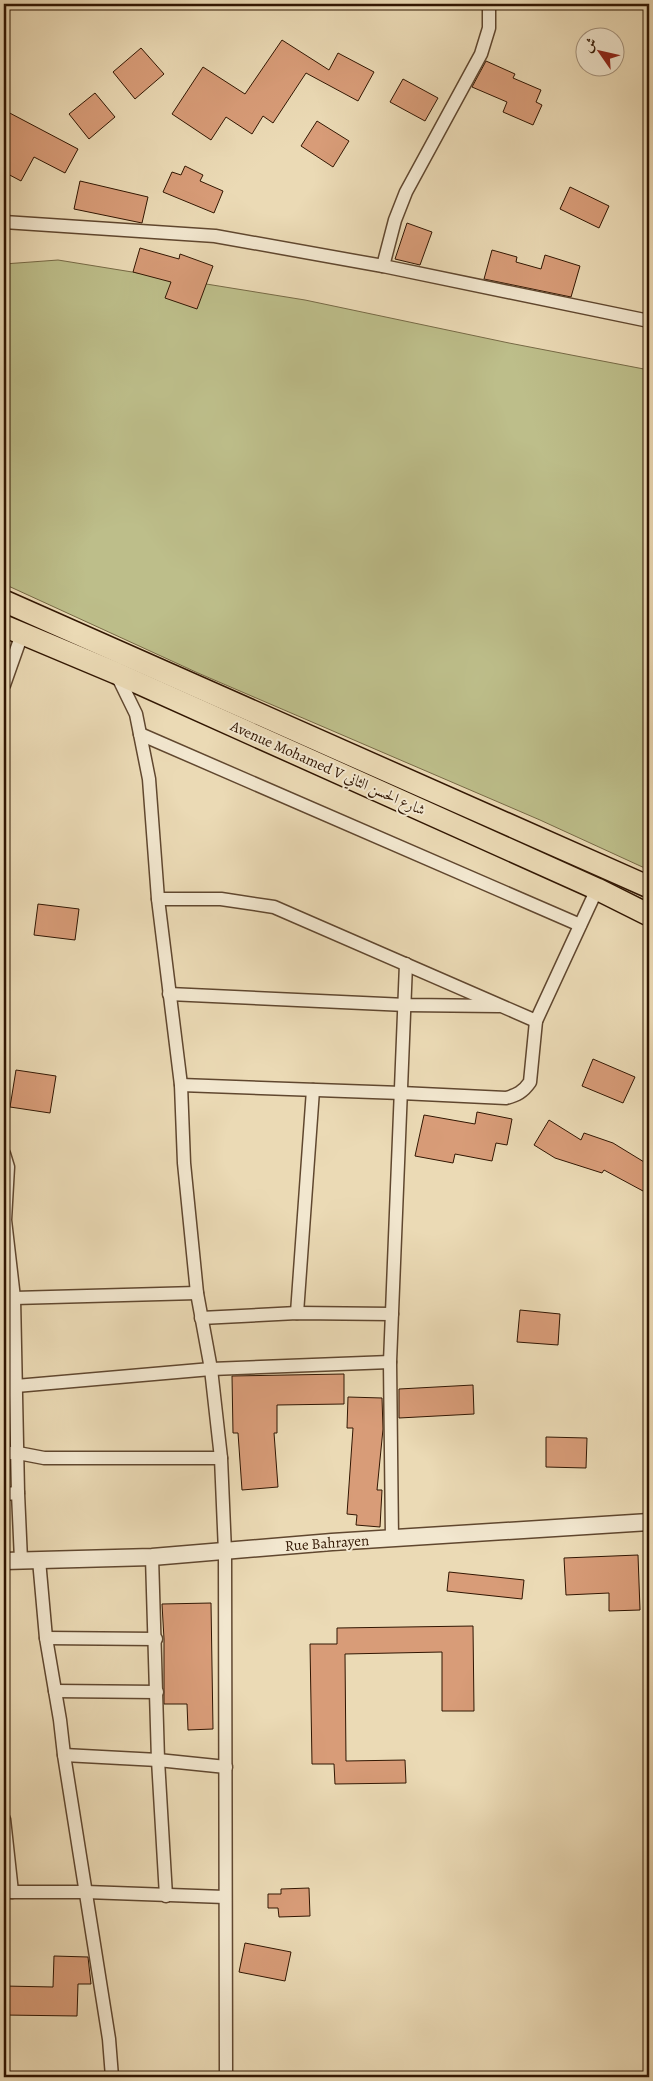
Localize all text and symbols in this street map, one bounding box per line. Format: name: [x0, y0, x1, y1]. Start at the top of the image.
north arrow: [576, 28, 626, 78]
text: ش: [578, 34, 601, 56]
street label: Avenue Mohamed V شارع الحسن الثاني: [225, 715, 429, 823]
street label: Rue Bahrayen: [284, 1530, 370, 1556]

